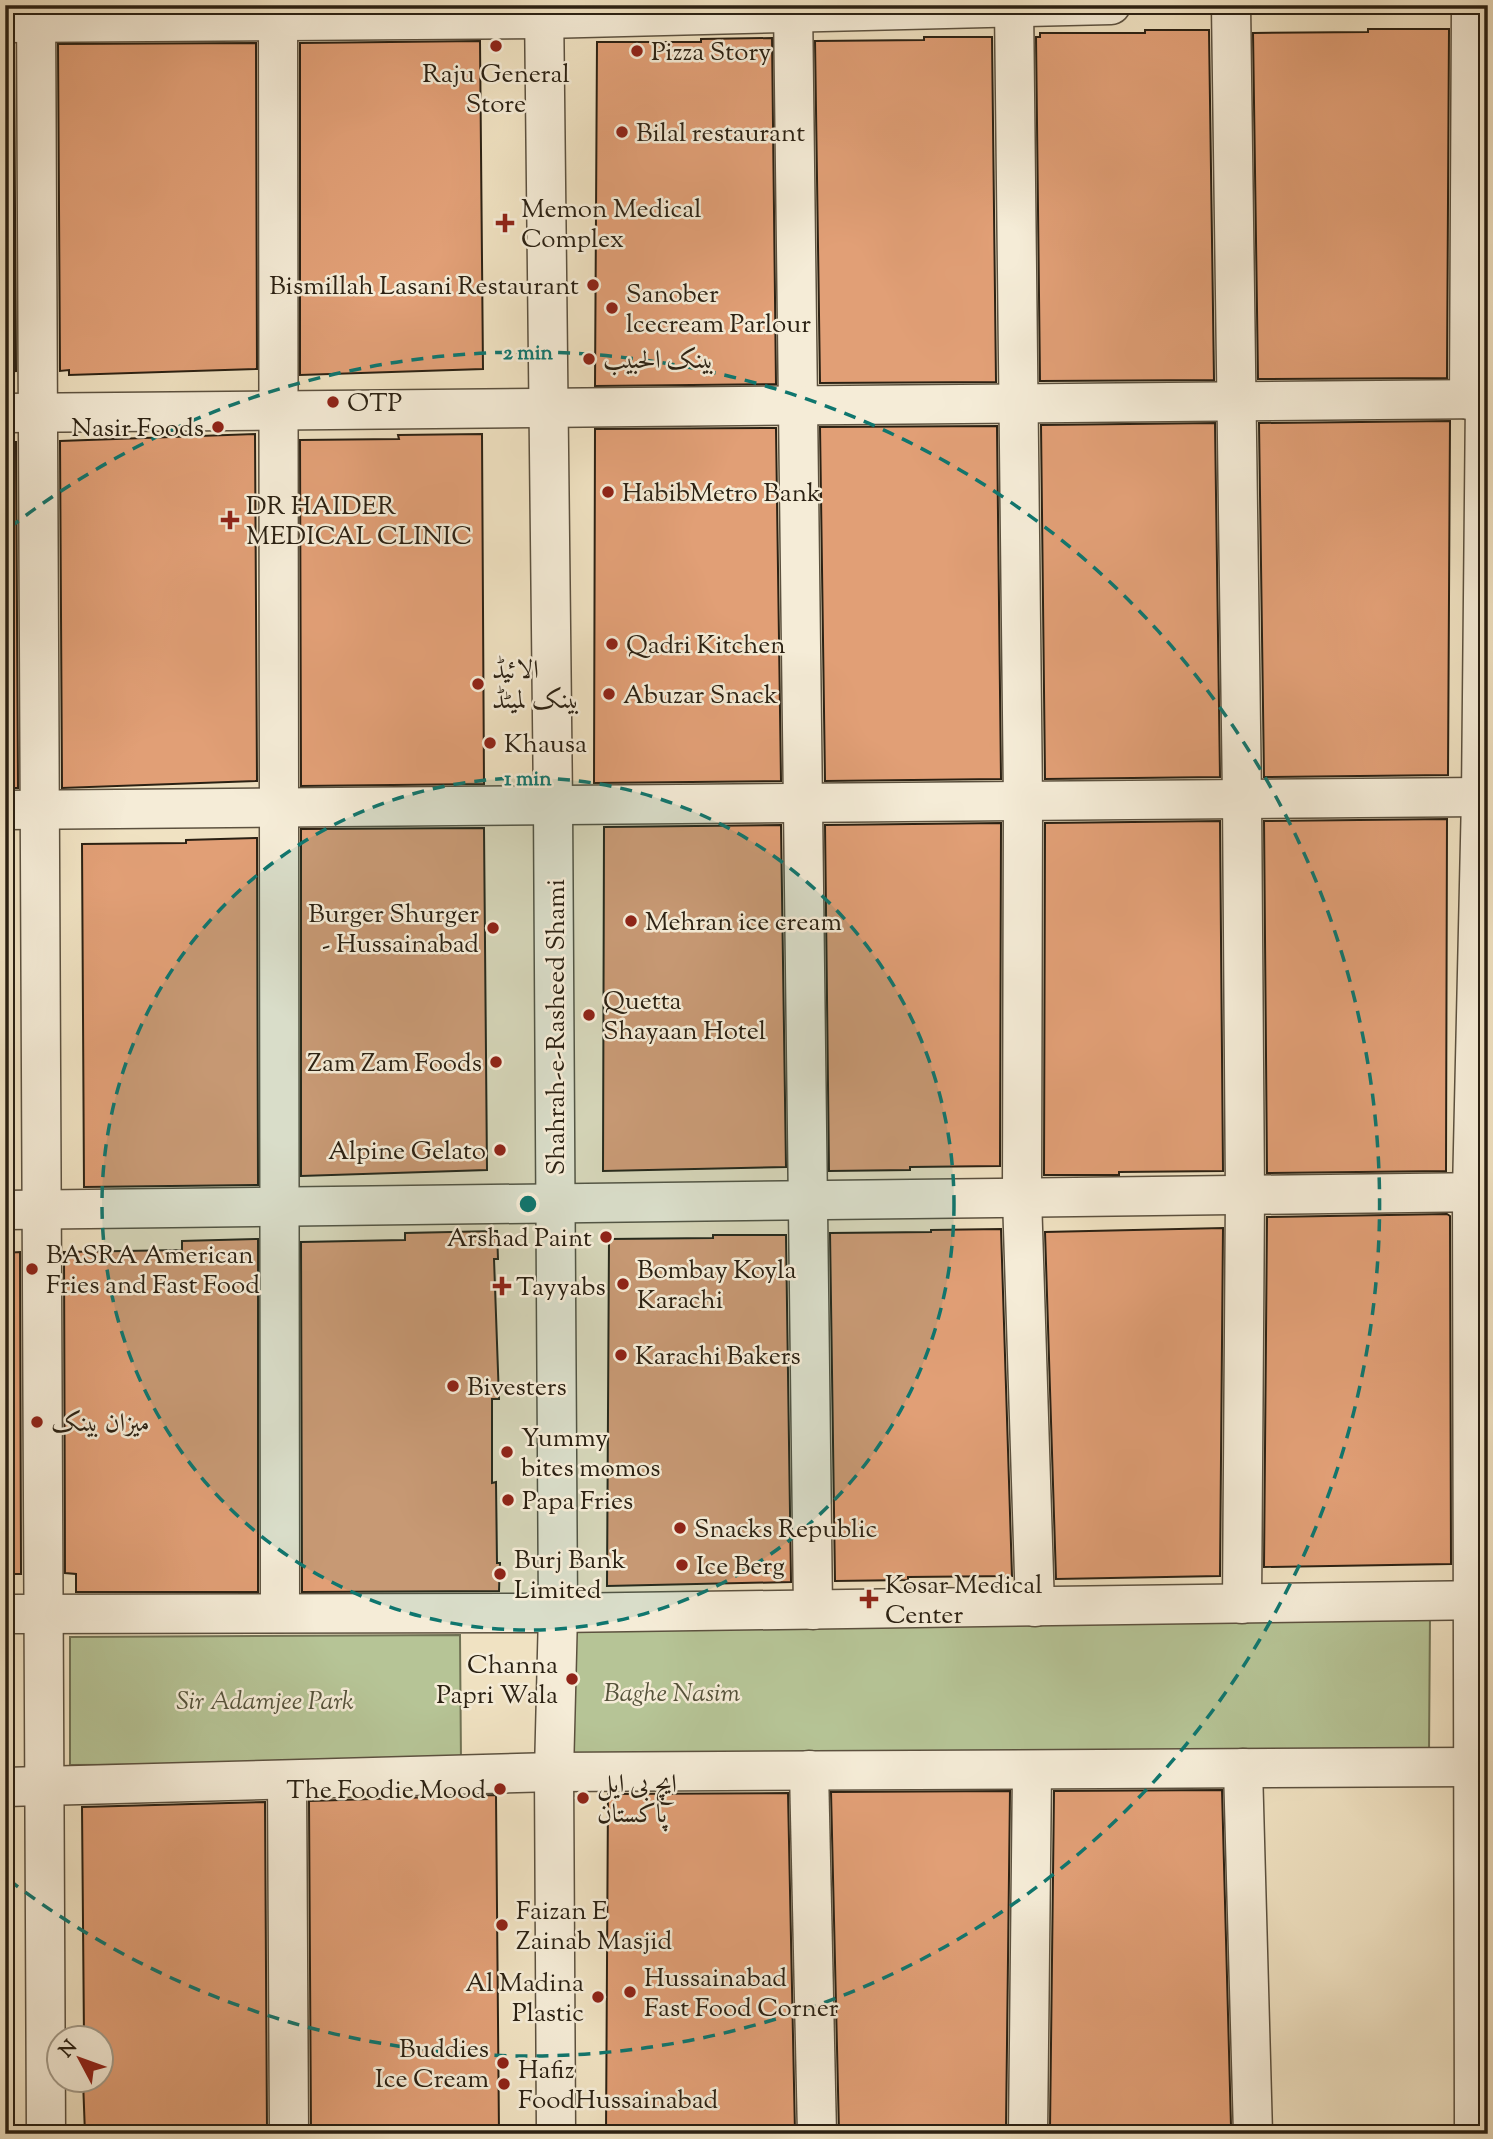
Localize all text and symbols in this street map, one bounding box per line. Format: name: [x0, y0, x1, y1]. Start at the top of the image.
place label: Pizza Story: [651, 35, 771, 72]
marker: Raju General Store: [488, 38, 504, 54]
marker: Pizza Story: [629, 43, 645, 59]
place label: Raju General Store: [422, 57, 570, 124]
place label: Bilal restaurant: [636, 116, 805, 153]
marker: Bilal restaurant: [614, 124, 630, 140]
place label: Memon Medical Complex: [521, 192, 702, 259]
marker: Memon Medical Complex: [495, 213, 515, 233]
place label: Bismillah Lasani Restaurant: [269, 269, 579, 306]
marker: Bismillah Lasani Restaurant: [585, 277, 601, 293]
place label: Sanober lcecream Parlour: [626, 277, 811, 344]
marker: Sanober lcecream Parlour: [604, 300, 620, 316]
text: 2 min: [503, 339, 554, 369]
place label: بينک الحبيب: [603, 343, 714, 380]
marker: بينک الحبيب: [581, 351, 597, 367]
place label: OTP: [347, 386, 402, 423]
marker: OTP: [325, 394, 341, 410]
place label: Nasir Foods: [71, 411, 204, 448]
marker: Nasir Foods: [210, 419, 226, 435]
place label: HabibMetro Bank: [622, 476, 821, 513]
marker: HabibMetro Bank: [600, 484, 616, 500]
place label: DR HAIDER MEDICAL CLINIC: [246, 489, 472, 556]
marker: DR HAIDER MEDICAL CLINIC: [220, 510, 240, 530]
place label: Qadri Kitchen: [626, 628, 786, 665]
marker: Qadri Kitchen: [604, 636, 620, 652]
place label: الائیڈ بینک لمیٹڈ: [492, 653, 580, 720]
marker: الائیڈ بینک لمیٹڈ: [470, 676, 486, 692]
place label: Abuzar Snack: [623, 678, 778, 715]
marker: Abuzar Snack: [601, 686, 617, 702]
place label: Khausa: [504, 727, 587, 764]
marker: Khausa: [482, 735, 498, 751]
text: 1 min: [504, 765, 552, 795]
street label: Shahrah-e-Rasheed Shami: [539, 879, 576, 1175]
place label: Burger Shurger - Hussainabad: [308, 897, 479, 964]
place label: Mehran ice cream: [645, 905, 842, 942]
marker: Mehran ice cream: [623, 913, 639, 929]
marker: Burger Shurger - Hussainabad: [485, 920, 501, 936]
place label: Quetta Shayaan Hotel: [603, 984, 766, 1051]
marker: Quetta Shayaan Hotel: [581, 1007, 597, 1023]
place label: Zam Zam Foods: [307, 1046, 482, 1083]
marker: Zam Zam Foods: [488, 1054, 504, 1070]
place label: Alpine Gelato: [328, 1134, 486, 1171]
marker: Alpine Gelato: [492, 1142, 508, 1158]
centre of rings: [516, 1192, 540, 1216]
place label: Arshad Paint: [447, 1221, 592, 1258]
marker: Arshad Paint: [598, 1229, 614, 1245]
place label: BASRA American Fries and Fast Food: [46, 1238, 260, 1305]
place label: Bombay Koyla Karachi: [637, 1253, 796, 1320]
marker: BASRA American Fries and Fast Food: [24, 1261, 40, 1277]
place label: Tayyabs: [516, 1270, 606, 1307]
marker: Bombay Koyla Karachi: [615, 1276, 631, 1292]
marker: Tayyabs: [494, 1278, 510, 1294]
place label: Karachi Bakers: [635, 1339, 801, 1376]
marker: Karachi Bakers: [613, 1347, 629, 1363]
place label: Bivesters: [467, 1370, 567, 1407]
marker: Bivesters: [445, 1378, 461, 1394]
place label: میزان بینک: [51, 1406, 150, 1443]
marker: میزان بینک: [29, 1414, 45, 1430]
place label: Yummy bites momos: [521, 1421, 660, 1488]
marker: Yummy bites momos: [499, 1444, 515, 1460]
place label: Papa Fries: [522, 1484, 633, 1521]
marker: Papa Fries: [500, 1492, 516, 1508]
place label: Snacks Republic: [694, 1512, 878, 1549]
marker: Snacks Republic: [672, 1520, 688, 1536]
place label: Burj Bank Limited: [514, 1543, 626, 1610]
place label: Ice Berg: [696, 1549, 785, 1586]
marker: Ice Berg: [674, 1557, 690, 1573]
marker: Burj Bank Limited: [492, 1566, 508, 1582]
place label: Kosar Medical Center: [885, 1568, 1043, 1635]
marker: Kosar Medical Center: [859, 1589, 879, 1609]
place label: Channa Papri Wala: [436, 1648, 558, 1715]
marker: Channa Papri Wala: [564, 1671, 580, 1687]
park label: Baghe Nasim: [604, 1676, 741, 1713]
park label: Sir Adamjee Park: [176, 1684, 354, 1721]
place label: ایچ بی ایل پاکستان: [597, 1767, 677, 1834]
place label: The Foodie Mood: [286, 1773, 486, 1810]
marker: The Foodie Mood: [492, 1781, 508, 1797]
marker: ایچ بی ایل پاکستان: [575, 1790, 591, 1806]
place label: Faizan E Zainab Masjid: [516, 1894, 673, 1961]
marker: Faizan E Zainab Masjid: [494, 1917, 510, 1933]
place label: Hussainabad Fast Food Corner: [644, 1961, 839, 2028]
place label: Al Madina Plastic: [465, 1966, 584, 2033]
marker: Hussainabad Fast Food Corner: [622, 1984, 638, 2000]
marker: Al Madina Plastic: [590, 1989, 606, 2005]
north arrow: [46, 2024, 116, 2094]
place label: Buddies Ice Cream: [375, 2032, 489, 2099]
text: N: [54, 2035, 84, 2064]
place label: Hafiz FoodHussainabad: [518, 2053, 718, 2120]
marker: Buddies Ice Cream: [495, 2055, 511, 2071]
marker: Hafiz FoodHussainabad: [496, 2076, 512, 2092]

